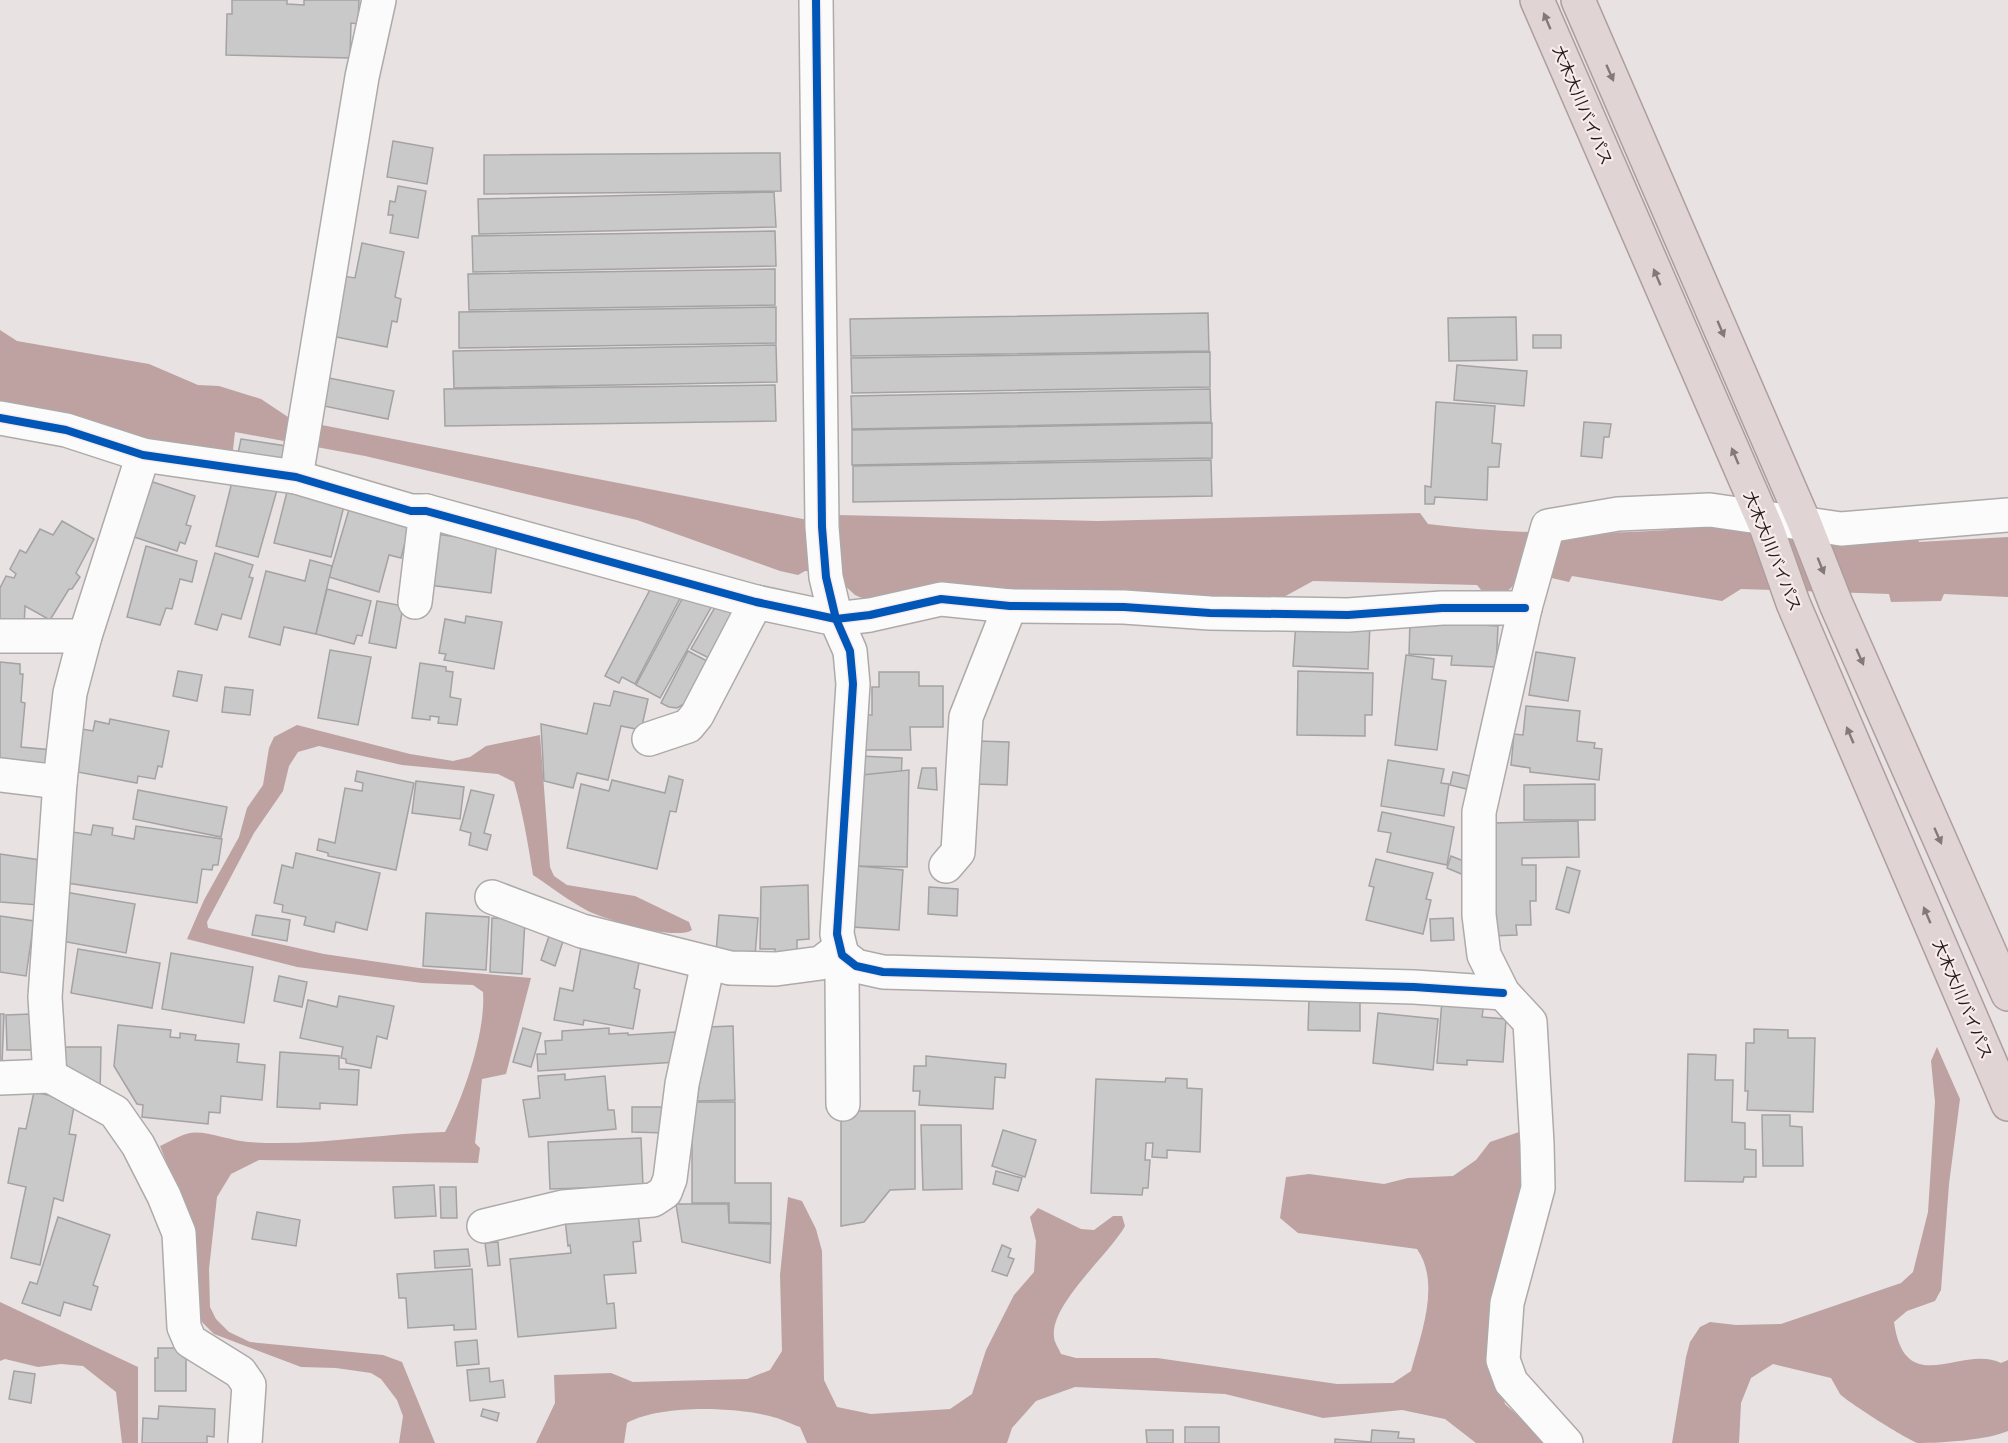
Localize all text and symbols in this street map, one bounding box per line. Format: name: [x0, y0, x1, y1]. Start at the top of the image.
one-way arrow: [1542, 13, 1551, 30]
street label: 大木大川バイパス: [1548, 43, 1616, 168]
one-way arrow: [1605, 64, 1614, 81]
one-way arrow: [1652, 268, 1662, 286]
one-way arrow: [1716, 320, 1726, 338]
one-way arrow: [1730, 447, 1740, 465]
street label: 大木大川バイパス: [1739, 488, 1805, 614]
one-way arrow: [1816, 558, 1826, 576]
one-way arrow: [1855, 649, 1865, 667]
one-way arrow: [1845, 726, 1855, 744]
one-way arrow: [1934, 827, 1943, 844]
one-way arrow: [1922, 905, 1932, 923]
street label: 大木大川バイパス: [1928, 937, 1996, 1062]

